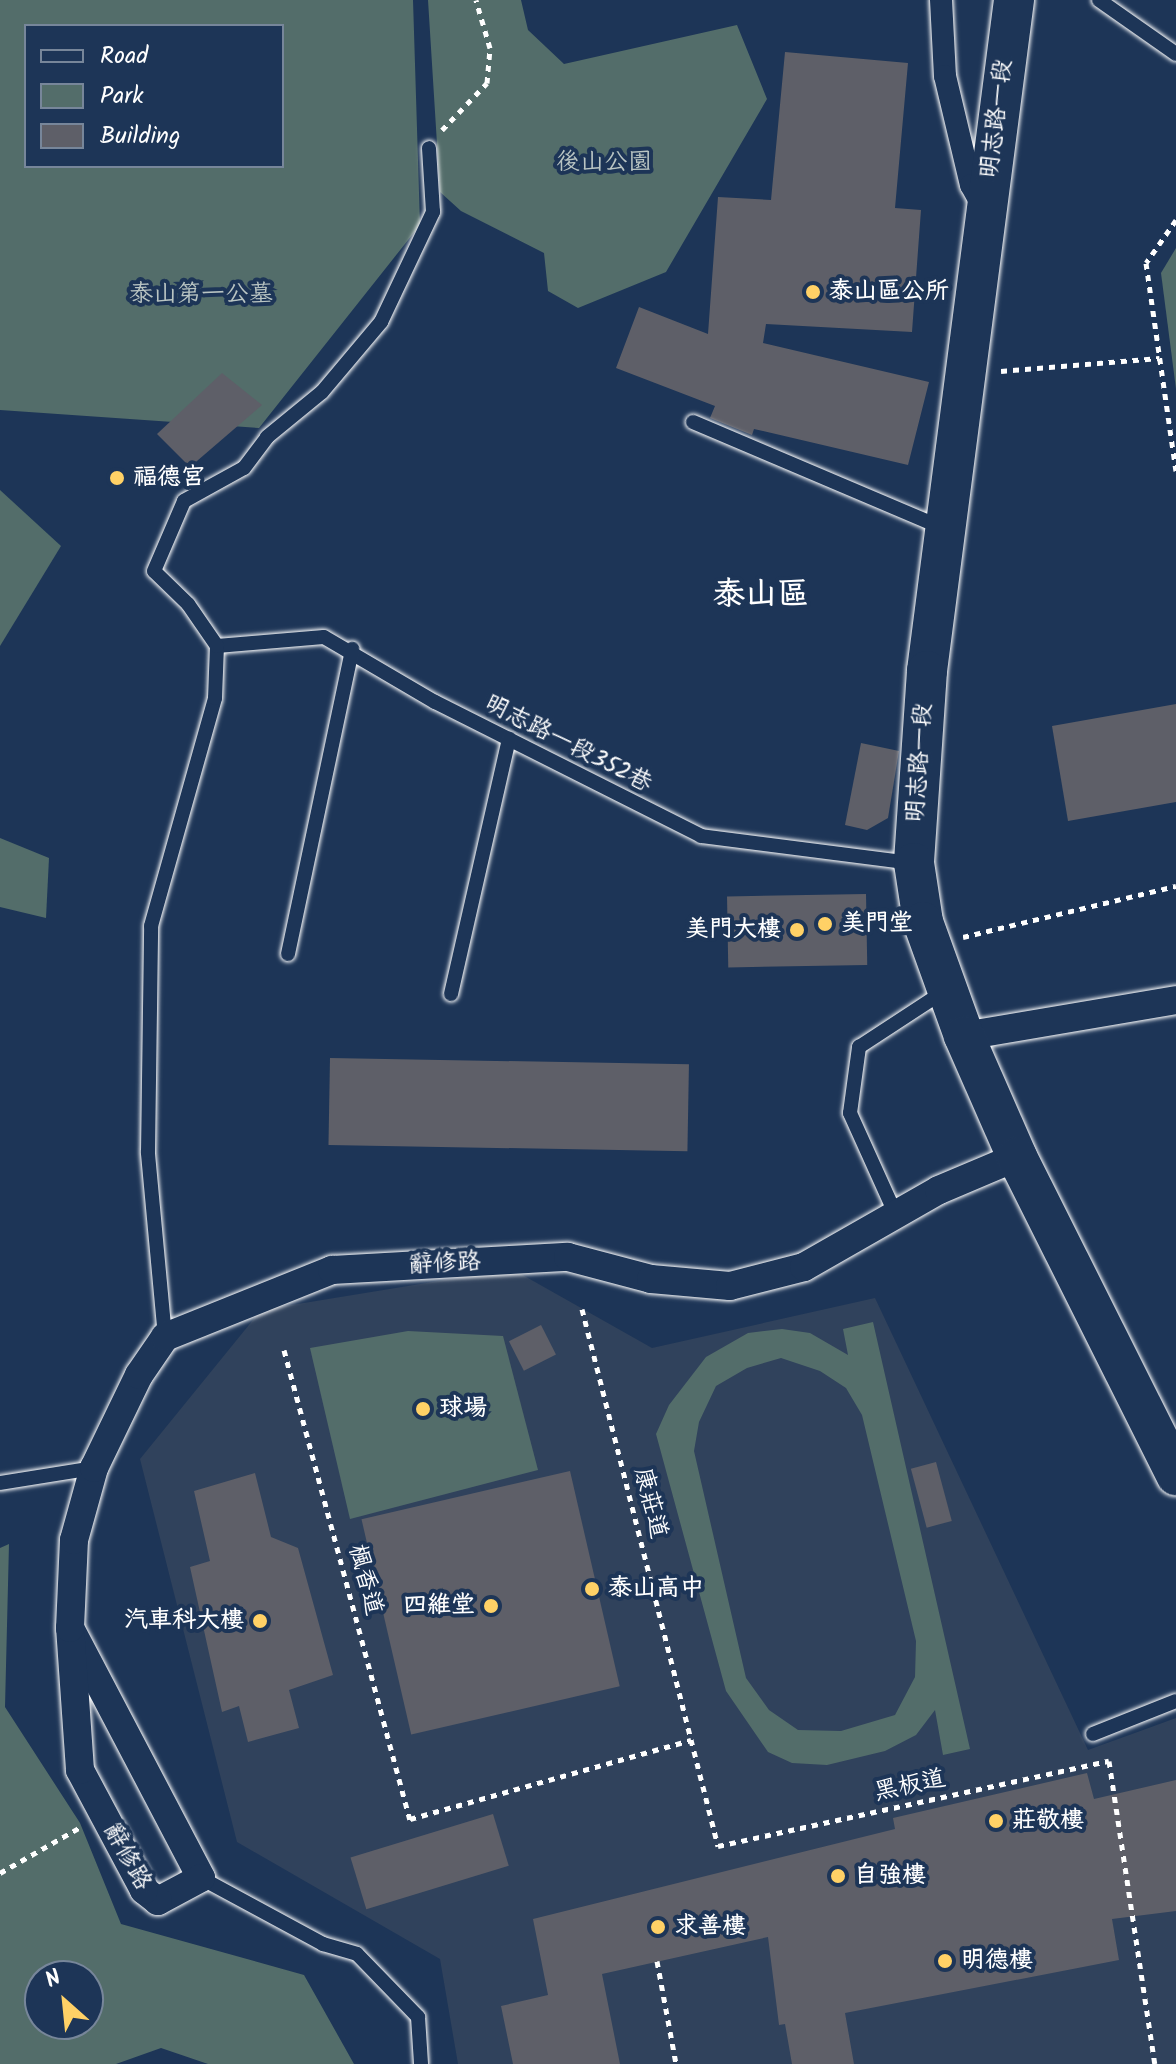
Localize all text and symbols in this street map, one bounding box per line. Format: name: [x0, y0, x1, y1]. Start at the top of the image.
legend: [24, 24, 284, 168]
text: Road: [100, 37, 148, 76]
street label: 明志路一段: [975, 58, 1019, 180]
text: Park: [100, 77, 144, 116]
text: Building: [100, 117, 180, 156]
park label: 後山公園: [556, 149, 652, 177]
place label: 泰山區公所: [829, 278, 949, 306]
park label: 泰山第一公墓: [129, 281, 273, 309]
marker: 泰山區公所: [804, 283, 822, 301]
place label: 福德宮: [133, 464, 205, 492]
marker: 福德宮: [108, 469, 126, 487]
district label: 泰山區: [713, 577, 809, 615]
street label: 明志路一段352巷: [479, 689, 657, 799]
street label: 明志路一段: [901, 702, 939, 824]
place label: 美門堂: [841, 910, 913, 938]
marker: 美門堂: [816, 915, 834, 933]
place label: 美門大樓: [685, 916, 781, 944]
marker: 美門大樓: [788, 921, 806, 939]
street label: 辭修路: [408, 1248, 482, 1280]
place label: 球場: [439, 1395, 487, 1423]
marker: 球場: [414, 1400, 432, 1418]
street label: 康莊道: [627, 1465, 673, 1541]
street label: 楓香道: [342, 1541, 388, 1619]
place label: 泰山高中: [608, 1575, 704, 1603]
marker: 泰山高中: [583, 1580, 601, 1598]
place label: 四維堂: [403, 1592, 475, 1620]
marker: 四維堂: [482, 1597, 500, 1615]
place label: 汽車科大樓: [124, 1607, 244, 1635]
marker: 汽車科大樓: [251, 1612, 269, 1630]
street label: 黑板道: [872, 1764, 948, 1808]
place label: 莊敬樓: [1012, 1807, 1084, 1835]
marker: 莊敬樓: [987, 1812, 1005, 1830]
street label: 辭修路: [97, 1819, 157, 1895]
place label: 自強樓: [854, 1862, 926, 1890]
marker: 自強樓: [829, 1867, 847, 1885]
place label: 求善樓: [674, 1913, 746, 1941]
marker: 求善樓: [649, 1918, 667, 1936]
place label: 明德樓: [961, 1947, 1033, 1975]
marker: 明德樓: [936, 1952, 954, 1970]
north arrow: [24, 1960, 104, 2040]
text: N: [40, 1961, 68, 1999]

